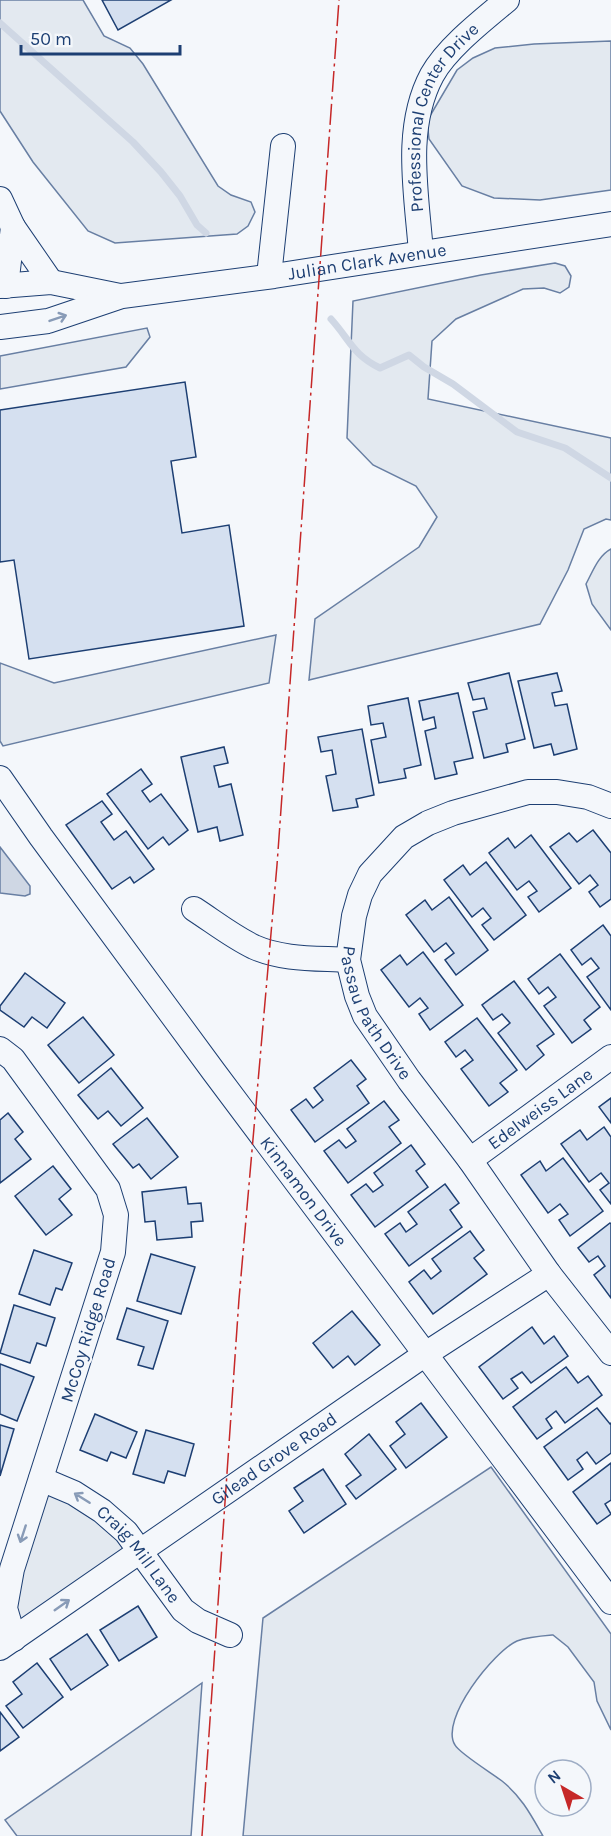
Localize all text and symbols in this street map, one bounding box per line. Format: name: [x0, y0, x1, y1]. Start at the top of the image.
scale bar: [21, 18, 180, 56]
street label: Professional Center Drive: [403, 18, 483, 213]
text: 50 m: [30, 28, 72, 50]
street label: Julian Clark Avenue: [286, 239, 448, 285]
one-way arrow: [48, 312, 67, 323]
street label: Passau Path Drive: [336, 944, 416, 1084]
street label: Edelweiss Lane: [484, 1063, 597, 1154]
street label: Kinnamon Drive: [255, 1132, 352, 1251]
street label: McCoy Ridge Road: [56, 1255, 120, 1405]
street label: Gilead Grove Road: [207, 1408, 341, 1510]
one-way arrow: [74, 1492, 91, 1505]
street label: Craig Mill Lane: [92, 1500, 185, 1607]
one-way arrow: [17, 1524, 28, 1543]
one-way arrow: [53, 1599, 70, 1611]
north arrow: [533, 1758, 593, 1818]
text: N: [543, 1766, 564, 1788]

